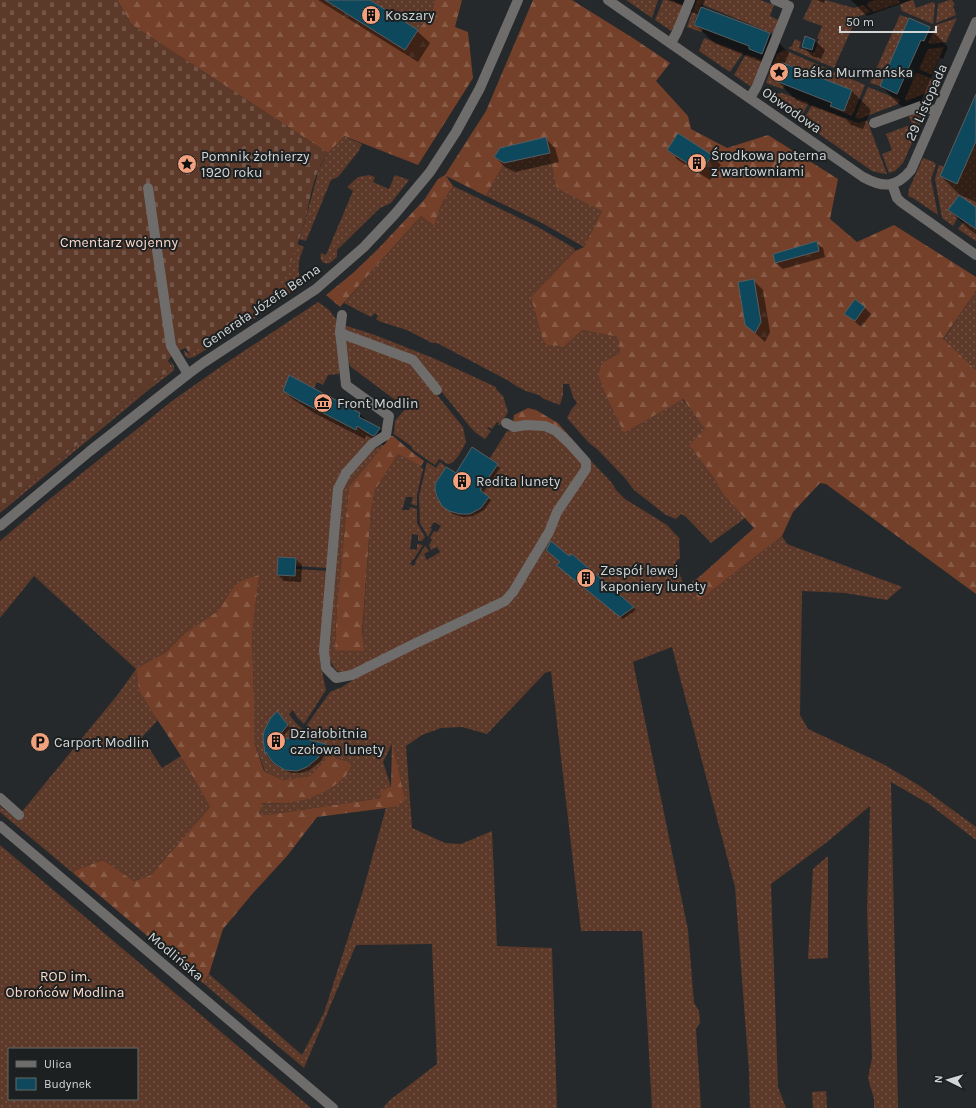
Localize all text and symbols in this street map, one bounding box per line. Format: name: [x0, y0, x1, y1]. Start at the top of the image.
building icon: Koszary: [360, 4, 382, 26]
place label: Koszary: [385, 7, 435, 24]
scale bar: [840, 8, 936, 34]
text: 50 m: [846, 15, 874, 29]
place icon: Baśka Murmańska: [768, 61, 790, 83]
street label: 29 Listopada: [902, 61, 951, 143]
place label: Baśka Murmańska: [793, 64, 913, 81]
street label: Obwodowa: [759, 84, 825, 137]
place label: Środkowa poterna z wartowniami: [711, 147, 827, 180]
place label: Pomnik żołnierzy 1920 roku: [201, 148, 310, 181]
building icon: Środkowa poterna z wartowniami: [686, 152, 708, 174]
place icon: Pomnik żołnierzy 1920 roku: [176, 153, 198, 175]
park label: Cmentarz wojenny: [60, 234, 179, 251]
street label: Generała Józefa Bema: [199, 260, 324, 352]
museum icon: Front Modlin: [312, 392, 334, 414]
place label: Front Modlin: [337, 395, 418, 412]
building icon: Redita lunety: [451, 470, 473, 492]
place label: Redita lunety: [476, 473, 561, 490]
place label: Zespół lewej kaponiery lunety: [600, 562, 706, 595]
building icon: Zespół lewej kaponiery lunety: [575, 567, 597, 589]
place label: Działobitnia czołowa lunety: [290, 725, 385, 758]
building icon: Działobitnia czołowa lunety: [265, 730, 287, 752]
parking icon: Carport Modlin: [29, 731, 51, 753]
place label: Carport Modlin: [54, 734, 149, 751]
street label: Modlińska: [144, 928, 207, 985]
park label: ROD im. Obrońców Modlina: [6, 968, 124, 1001]
legend: [8, 1048, 138, 1100]
text: Ulica: [44, 1057, 72, 1071]
north arrow: [928, 1060, 968, 1100]
text: N: [932, 1075, 945, 1084]
text: Budynek: [44, 1077, 92, 1091]

